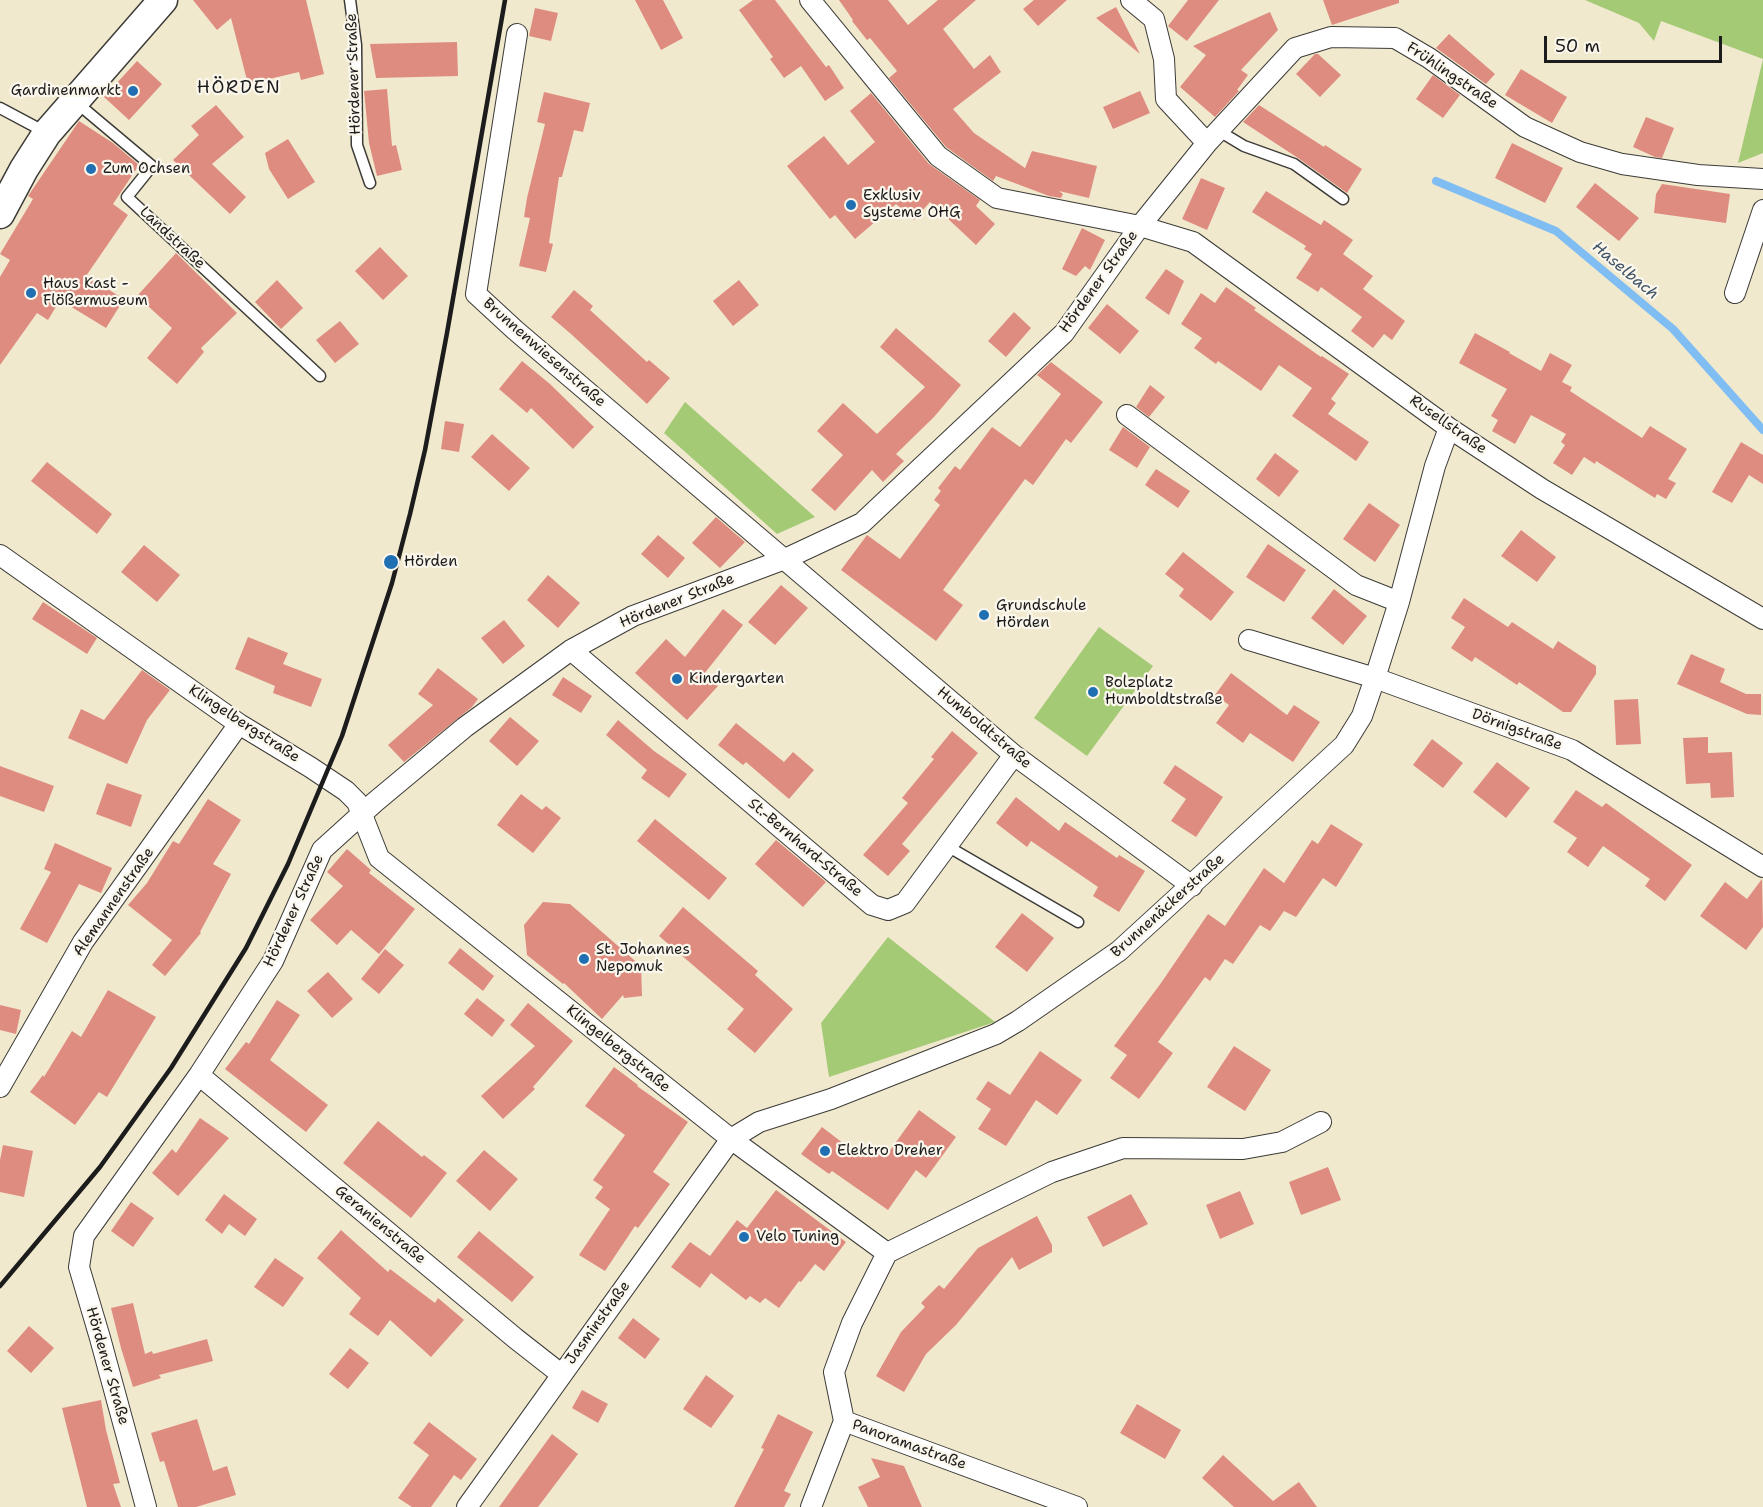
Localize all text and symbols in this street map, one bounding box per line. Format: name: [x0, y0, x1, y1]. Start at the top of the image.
street label: Hördener Straße: [343, 13, 365, 135]
scale bar: [1547, 24, 1726, 62]
text: 50 m: [1555, 34, 1600, 58]
street label: Frühlingstraße: [1403, 39, 1501, 113]
district label: HÖRDEN: [197, 77, 281, 99]
place label: Gardinenmarkt: [11, 82, 121, 100]
marker: Gardinenmarkt: [126, 84, 140, 98]
place label: Zum Ochsen: [103, 160, 190, 178]
marker: Zum Ochsen: [84, 162, 98, 176]
place label: Exklusiv Systeme OHG: [863, 187, 961, 222]
marker: Exklusiv Systeme OHG: [844, 198, 858, 212]
street label: Landstraße: [135, 203, 209, 273]
street label: Hördener Straße: [1056, 227, 1142, 337]
water label: Haselbach: [1588, 238, 1662, 304]
place label: Haus Kast - Flößermuseum: [43, 275, 148, 310]
marker: Haus Kast - Flößermuseum: [24, 286, 38, 300]
street label: Brunnenwiesenstraße: [479, 295, 609, 411]
street label: Rusellstraße: [1406, 392, 1490, 458]
marker: Hörden: [382, 553, 400, 571]
place label: Hörden: [404, 553, 457, 571]
street label: Hördener Straße: [617, 570, 737, 632]
place label: Grundschule Hörden: [996, 597, 1086, 632]
marker: Grundschule Hörden: [977, 608, 991, 622]
place label: Kindergarten: [689, 670, 784, 688]
marker: Kindergarten: [670, 672, 684, 686]
place label: Bolzplatz Humboldtstraße: [1105, 674, 1223, 709]
street label: Klingelbergstraße: [185, 681, 303, 767]
street label: Humboldtstraße: [933, 683, 1035, 773]
marker: Bolzplatz Humboldtstraße: [1086, 685, 1100, 699]
street label: Dörnigstraße: [1469, 705, 1565, 755]
street label: St.-Bernhard-Straße: [744, 795, 866, 901]
street label: Alemannenstraße: [70, 844, 158, 960]
street label: Brunnenäckerstraße: [1108, 850, 1228, 962]
street label: Hördener Straße: [260, 852, 328, 970]
place label: St. Johannes Nepomuk: [596, 941, 690, 976]
marker: St. Johannes Nepomuk: [577, 952, 591, 966]
street label: Klingelbergstraße: [562, 1001, 674, 1097]
place label: Elektro Dreher: [837, 1142, 943, 1160]
marker: Elektro Dreher: [818, 1144, 832, 1158]
street label: Geranienstraße: [331, 1182, 429, 1268]
place label: Velo Tuning: [756, 1228, 839, 1246]
marker: Velo Tuning: [737, 1230, 751, 1244]
street label: Jasminstraße: [562, 1278, 634, 1368]
street label: Hördener Straße: [82, 1305, 132, 1427]
street label: Panoramastraße: [849, 1416, 969, 1474]

